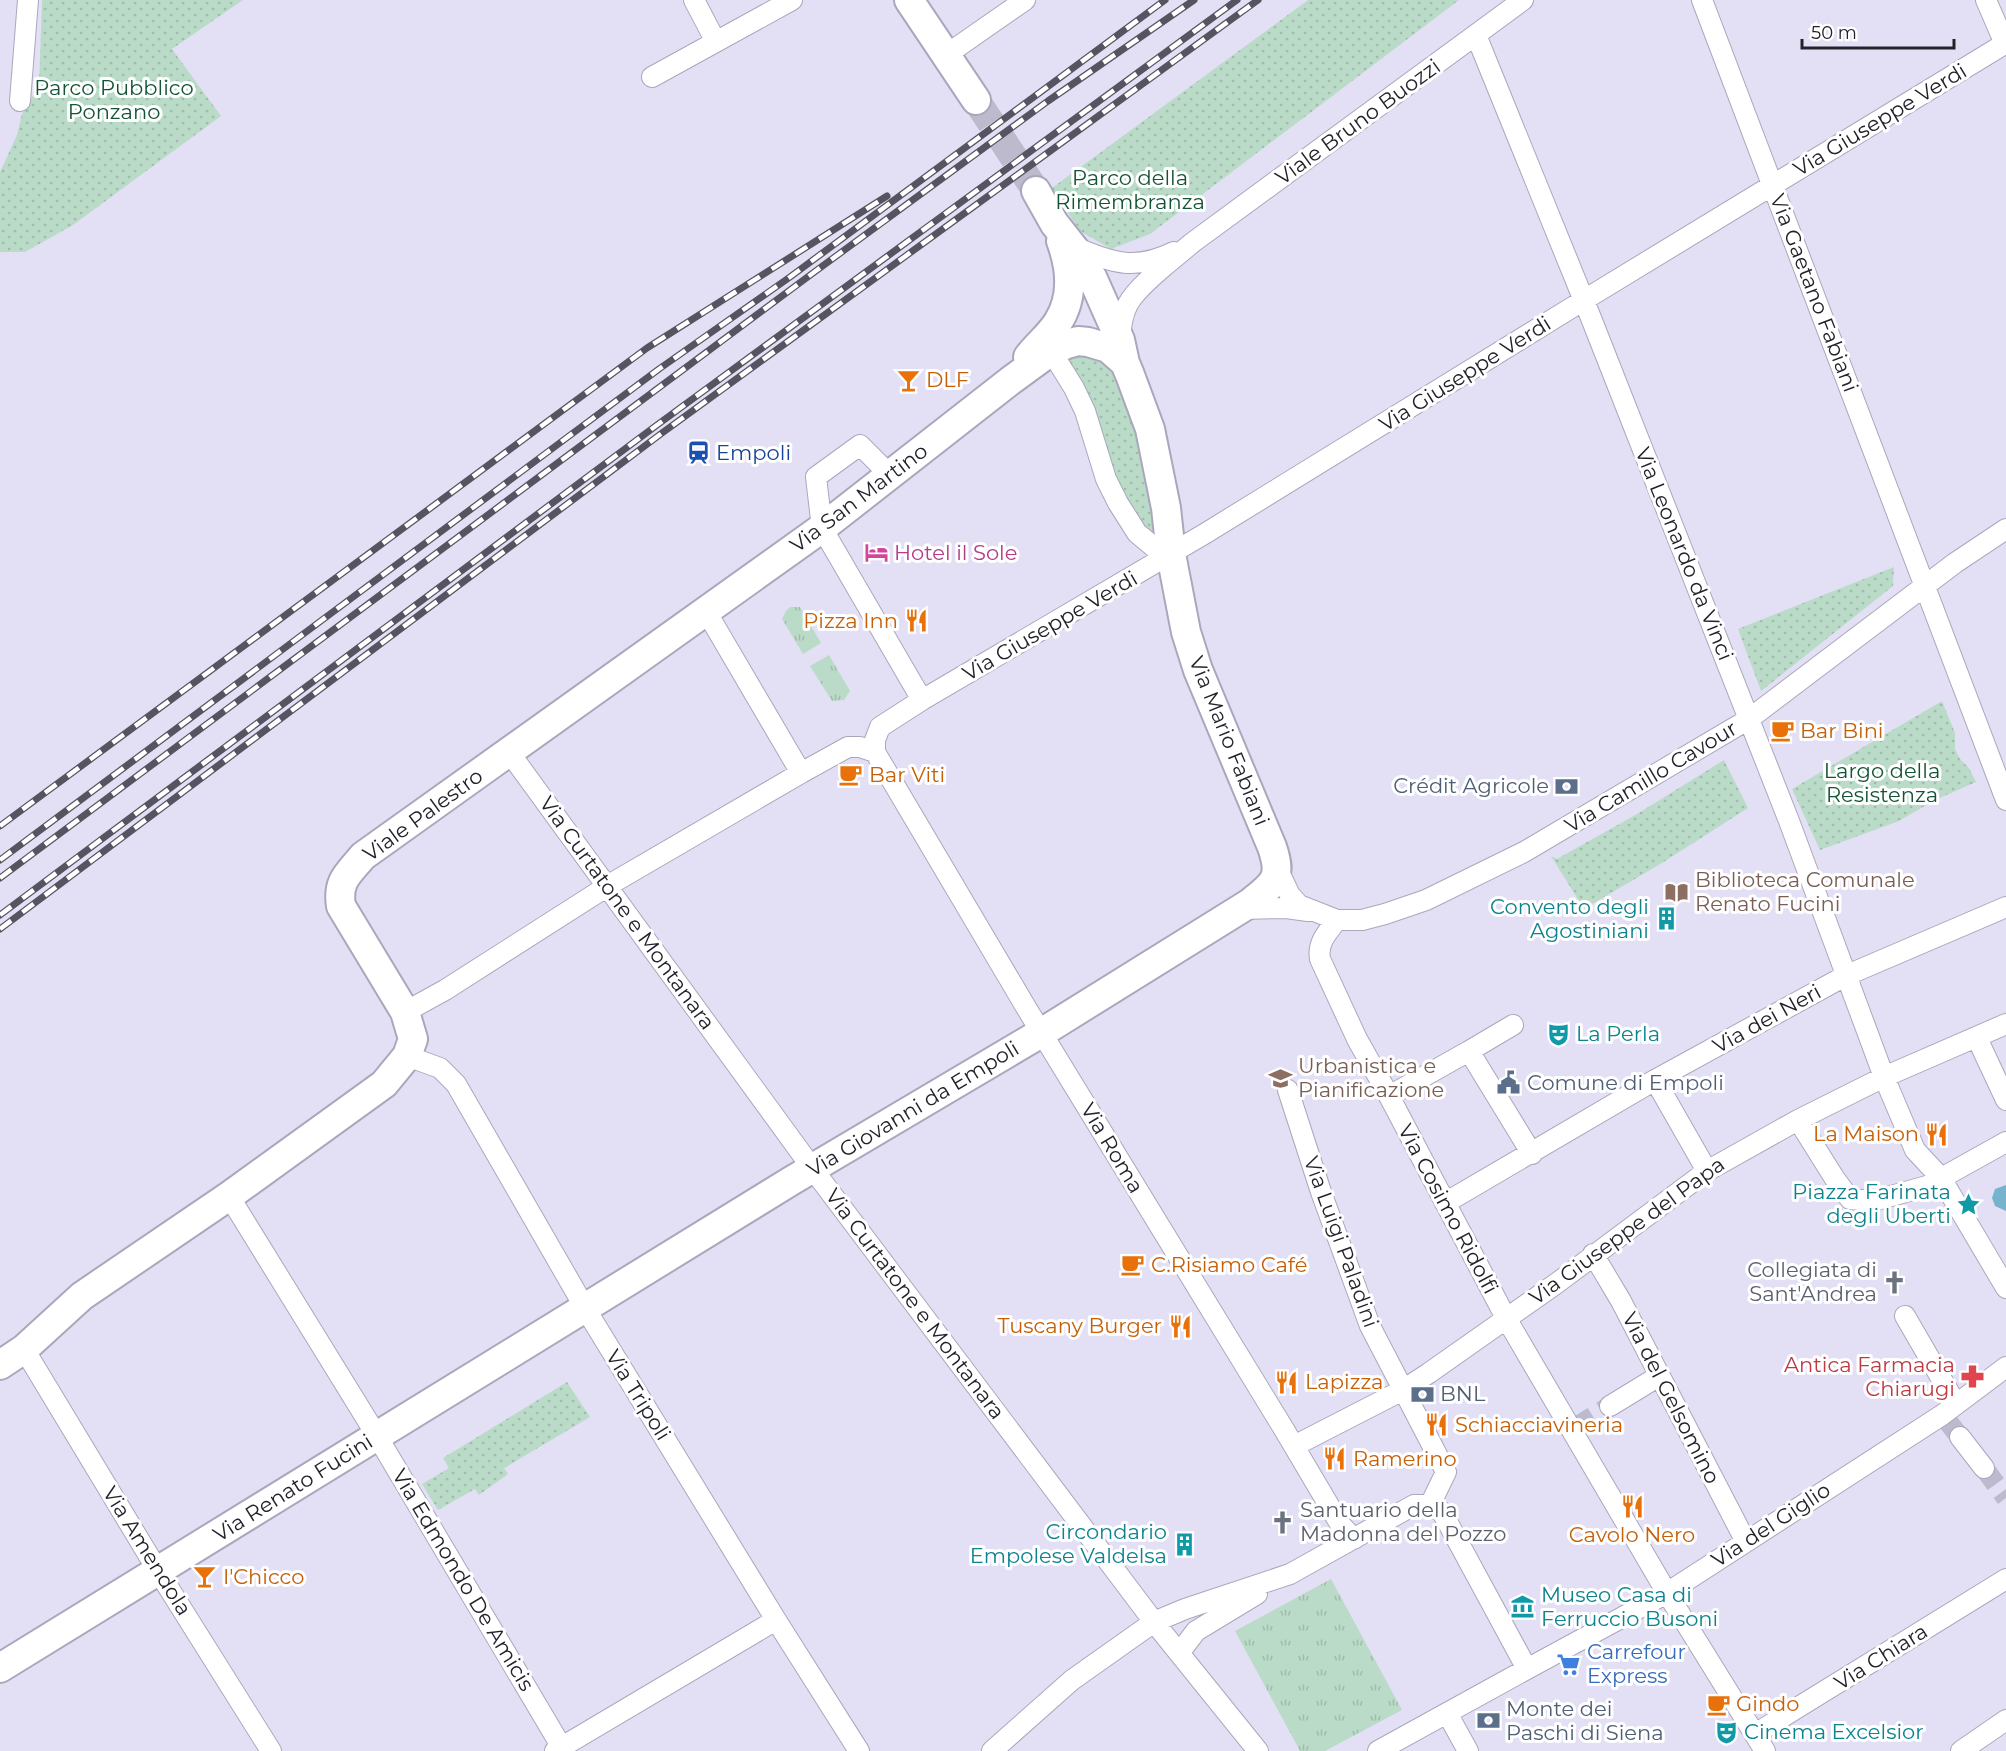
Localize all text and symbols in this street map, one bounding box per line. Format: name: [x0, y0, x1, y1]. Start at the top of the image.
scale bar: [1802, 12, 1954, 50]
text: 50 m: [1811, 22, 1857, 44]
street label: Viale Bruno Buozzi: [1270, 53, 1445, 190]
street label: Via Giuseppe Verdi: [1789, 58, 1971, 181]
park label: Parco Pubblico Ponzano: [34, 75, 194, 124]
park label: Parco della Rimembranza: [1055, 165, 1205, 214]
street label: Via Gaetano Fabiani: [1765, 190, 1864, 395]
street label: Via Giuseppe Verdi: [1374, 311, 1555, 437]
bar icon: DLF: [895, 367, 921, 393]
place label: DLF: [926, 367, 969, 392]
street label: Via San Martino: [785, 438, 932, 557]
station icon: Empoli: [685, 440, 711, 466]
place label: Empoli: [716, 440, 791, 465]
street label: Via Leonardo da Vinci: [1630, 444, 1739, 664]
hotel icon: Hotel il Sole: [863, 540, 889, 566]
place label: Hotel il Sole: [894, 540, 1017, 565]
street label: Via Giuseppe Verdi: [958, 565, 1142, 686]
place label: Pizza Inn: [803, 608, 898, 633]
restaurant icon: Pizza Inn: [903, 608, 929, 634]
street label: Via Mario Fabiani: [1184, 653, 1275, 829]
street label: Via Camillo Cavour: [1560, 715, 1741, 838]
cafe icon: Bar Bini: [1769, 718, 1795, 744]
place label: Bar Bini: [1800, 718, 1883, 743]
park label: Largo della Resistenza: [1824, 758, 1940, 807]
cafe icon: Bar Viti: [838, 762, 864, 788]
place label: Bar Viti: [869, 762, 945, 787]
street label: Viale Palestro: [358, 763, 487, 866]
place label: Crédit Agricole: [1393, 773, 1549, 798]
bank icon: Crédit Agricole: [1554, 773, 1580, 799]
street label: Via Curtatone e Montanara: [534, 791, 720, 1034]
place label: Biblioteca Comunale Renato Fucini: [1695, 867, 1915, 916]
library icon: Biblioteca Comunale Renato Fucini: [1664, 879, 1690, 905]
place label: Convento degli Agostiniani: [1490, 894, 1649, 943]
building icon: Convento degli Agostiniani: [1654, 906, 1680, 932]
street label: Via dei Neri: [1708, 979, 1825, 1058]
theatre icon: La Perla: [1545, 1021, 1571, 1047]
place label: La Perla: [1576, 1021, 1660, 1046]
street label: Via Giovanni da Empoli: [802, 1035, 1023, 1182]
place label: Urbanistica e Pianificazione: [1298, 1053, 1444, 1102]
school or university icon: Urbanistica e Pianificazione: [1267, 1065, 1293, 1091]
public building icon: Comune di Empoli: [1496, 1070, 1522, 1096]
place label: Comune di Empoli: [1527, 1070, 1724, 1095]
street label: Via Roma: [1076, 1098, 1149, 1197]
street label: Via Cosimo Ridolfi: [1393, 1120, 1504, 1298]
place label: La Maison: [1813, 1121, 1919, 1146]
restaurant icon: La Maison: [1924, 1121, 1950, 1147]
street label: Via Giuseppe del Papa: [1524, 1151, 1729, 1310]
street label: Via Luigi Paladini: [1299, 1153, 1384, 1331]
place label: Piazza Farinata degli Uberti: [1792, 1179, 1951, 1228]
street label: Via Curtatone e Montanara: [821, 1184, 1010, 1424]
place icon: Piazza Farinata degli Uberti: [1956, 1191, 1982, 1217]
cafe icon: C.Risiamo Café: [1120, 1252, 1146, 1278]
place label: C.Risiamo Café: [1151, 1252, 1307, 1277]
place label: Collegiata di Sant'Andrea: [1747, 1257, 1877, 1306]
church icon: Collegiata di Sant'Andrea: [1882, 1269, 1908, 1295]
street label: Via del Gelsomino: [1617, 1308, 1726, 1488]
place label: Tuscany Burger: [997, 1313, 1162, 1338]
restaurant icon: Tuscany Burger: [1167, 1313, 1193, 1339]
street label: Via Tripoli: [601, 1345, 676, 1445]
place label: Antica Farmacia Chiarugi: [1784, 1352, 1955, 1401]
pharmacy icon: Antica Farmacia Chiarugi: [1960, 1364, 1986, 1390]
restaurant icon: Lapizza: [1274, 1369, 1300, 1395]
place label: Lapizza: [1305, 1369, 1384, 1394]
bank icon: BNL: [1409, 1381, 1435, 1407]
place label: BNL: [1440, 1381, 1486, 1406]
restaurant icon: Schiacciavineria: [1424, 1412, 1450, 1438]
place label: Schiacciavineria: [1455, 1412, 1623, 1437]
street label: Via Renato Fucini: [208, 1428, 377, 1547]
restaurant icon: Ramerino: [1322, 1446, 1348, 1472]
place label: Ramerino: [1353, 1446, 1457, 1471]
street label: Via Edmondo De Amicis: [387, 1464, 540, 1695]
street label: Via del Giglio: [1707, 1477, 1835, 1572]
street label: Via Amendola: [98, 1482, 197, 1620]
restaurant icon: Cavolo Nero: [1619, 1494, 1645, 1520]
place label: Santuario della Madonna del Pozzo: [1300, 1497, 1506, 1546]
church icon: Santuario della Madonna del Pozzo: [1269, 1509, 1295, 1535]
place label: Circondario Empolese Valdelsa: [970, 1519, 1167, 1568]
place label: Cavolo Nero: [1569, 1522, 1695, 1547]
building icon: Circondario Empolese Valdelsa: [1172, 1531, 1198, 1557]
bar icon: I'Chicco: [192, 1564, 218, 1590]
place label: I'Chicco: [223, 1564, 304, 1589]
place label: Museo Casa di Ferruccio Busoni: [1541, 1582, 1718, 1631]
museum icon: Museo Casa di Ferruccio Busoni: [1510, 1594, 1536, 1620]
street label: Via Chiara: [1830, 1618, 1932, 1695]
place label: Carrefour Express: [1587, 1639, 1686, 1688]
supermarket icon: Carrefour Express: [1556, 1651, 1582, 1677]
cafe icon: Gindo: [1705, 1691, 1731, 1717]
place label: Gindo: [1736, 1691, 1799, 1716]
place label: Monte dei Paschi di Siena: [1506, 1696, 1664, 1745]
bank icon: Monte dei Paschi di Siena: [1475, 1708, 1501, 1734]
theatre icon: Cinema Excelsior: [1713, 1719, 1739, 1745]
place label: Cinema Excelsior: [1744, 1719, 1924, 1744]

